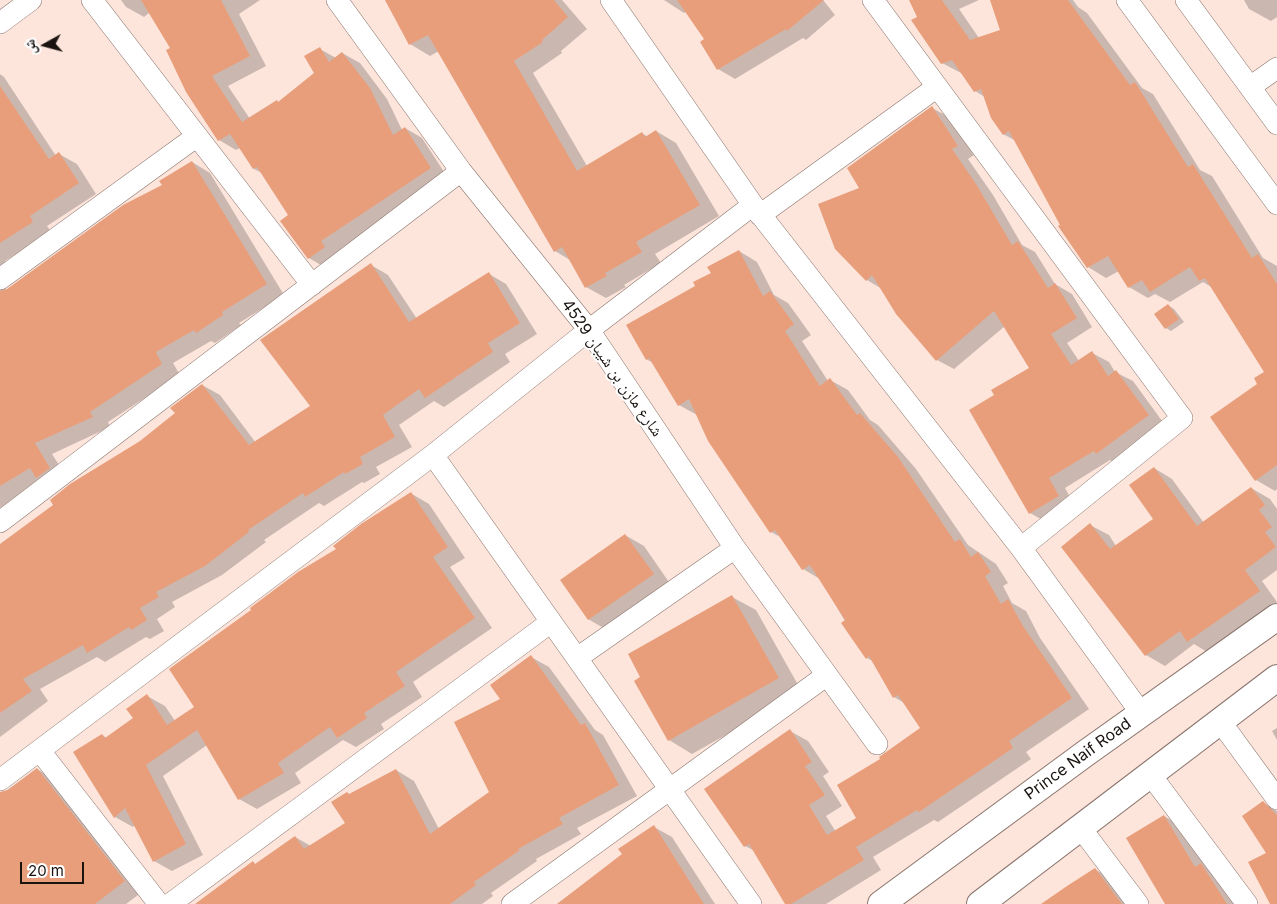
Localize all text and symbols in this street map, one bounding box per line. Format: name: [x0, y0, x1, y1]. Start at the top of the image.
north arrow: [20, 20, 70, 70]
text: ش: [20, 38, 39, 55]
street label: شارع مازن بن شيبان 4529: [557, 296, 667, 440]
street label: Prince Naif Road: [1021, 714, 1135, 804]
scale bar: [22, 852, 86, 884]
text: 20 m: [28, 861, 64, 880]

